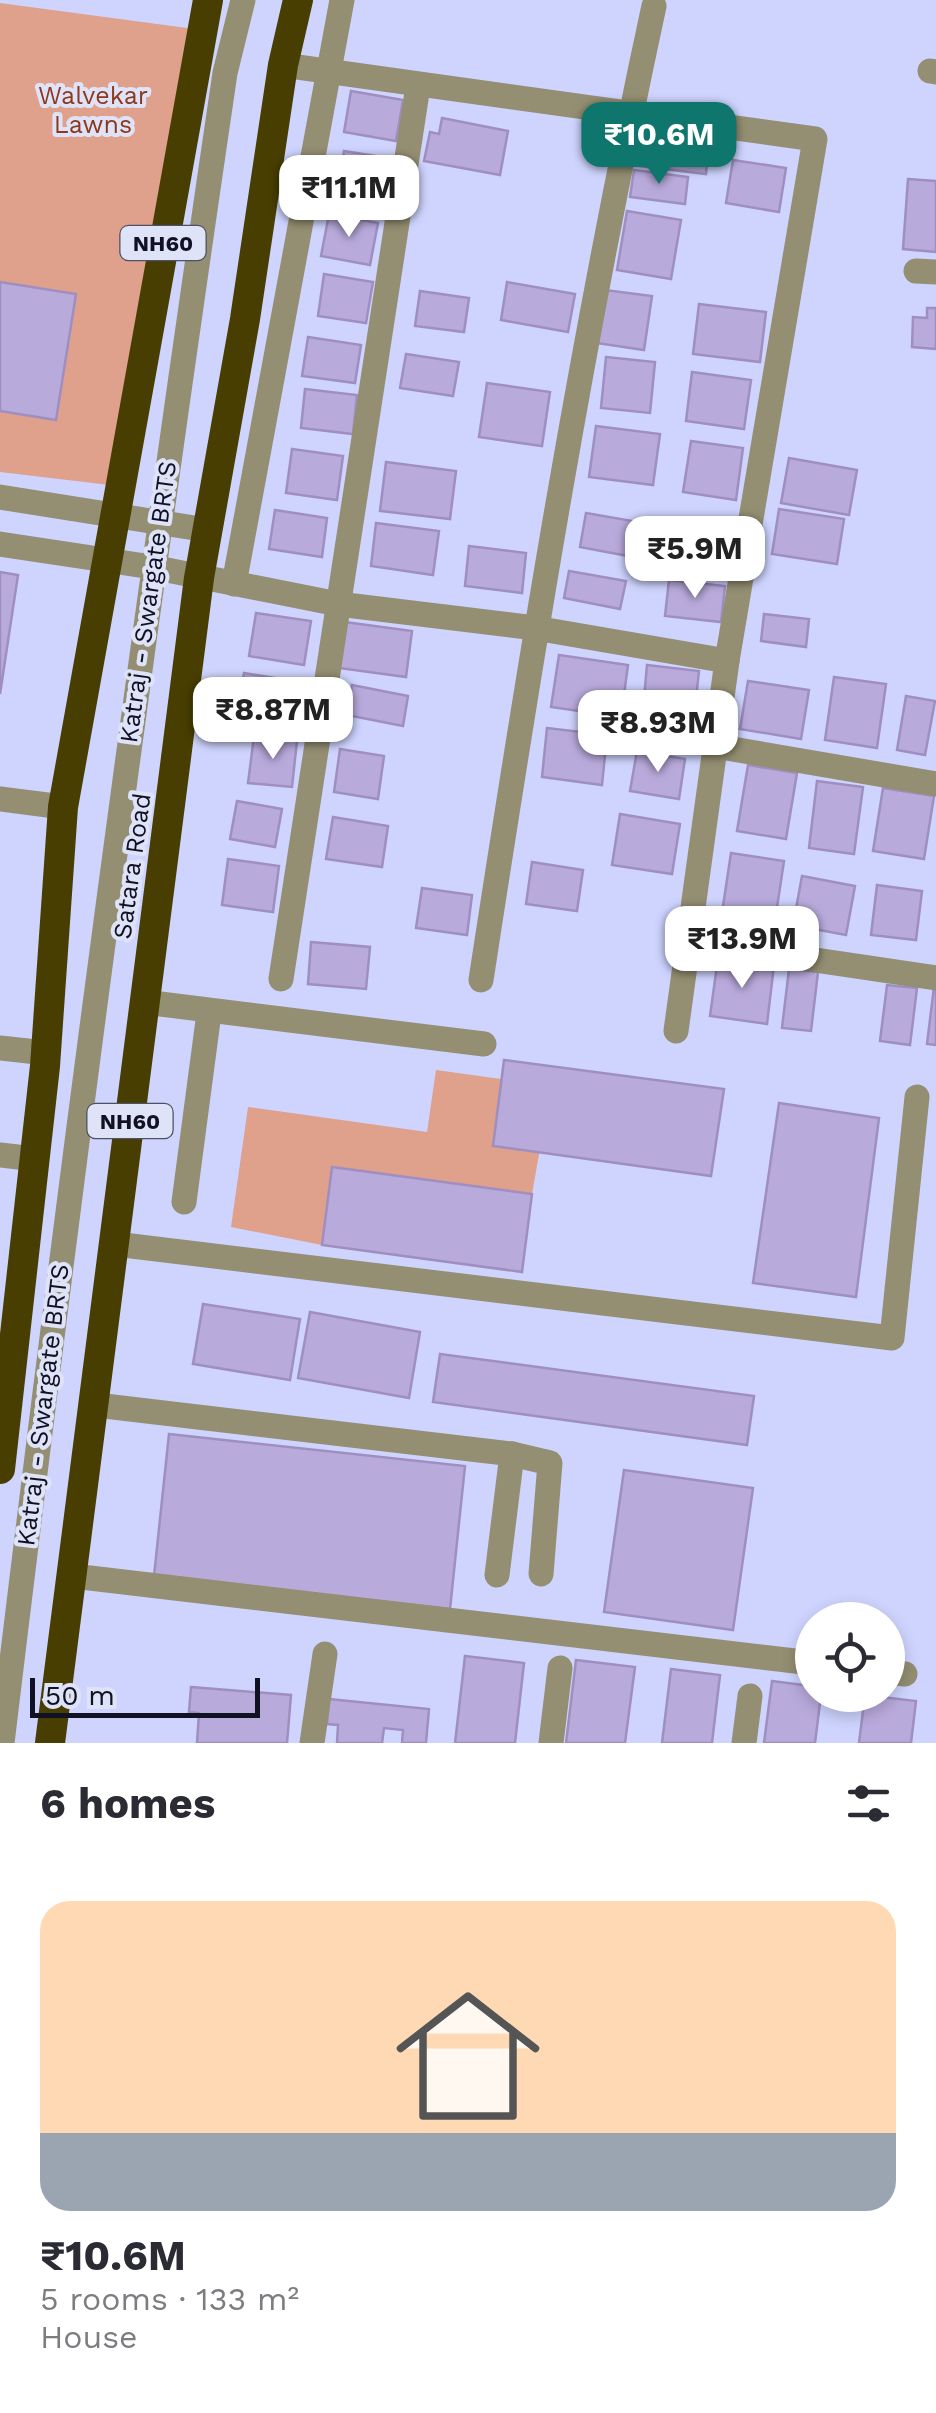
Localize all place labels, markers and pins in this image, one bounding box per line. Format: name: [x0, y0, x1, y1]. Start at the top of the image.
pin: ₹10.6M: [578, 102, 740, 187]
pin: ₹11.1M: [268, 155, 430, 240]
pin: ₹5.9M: [625, 516, 765, 601]
pin: ₹8.87M: [192, 677, 354, 762]
pin: ₹8.93M: [577, 690, 739, 775]
pin: ₹13.9M: [661, 906, 823, 991]

